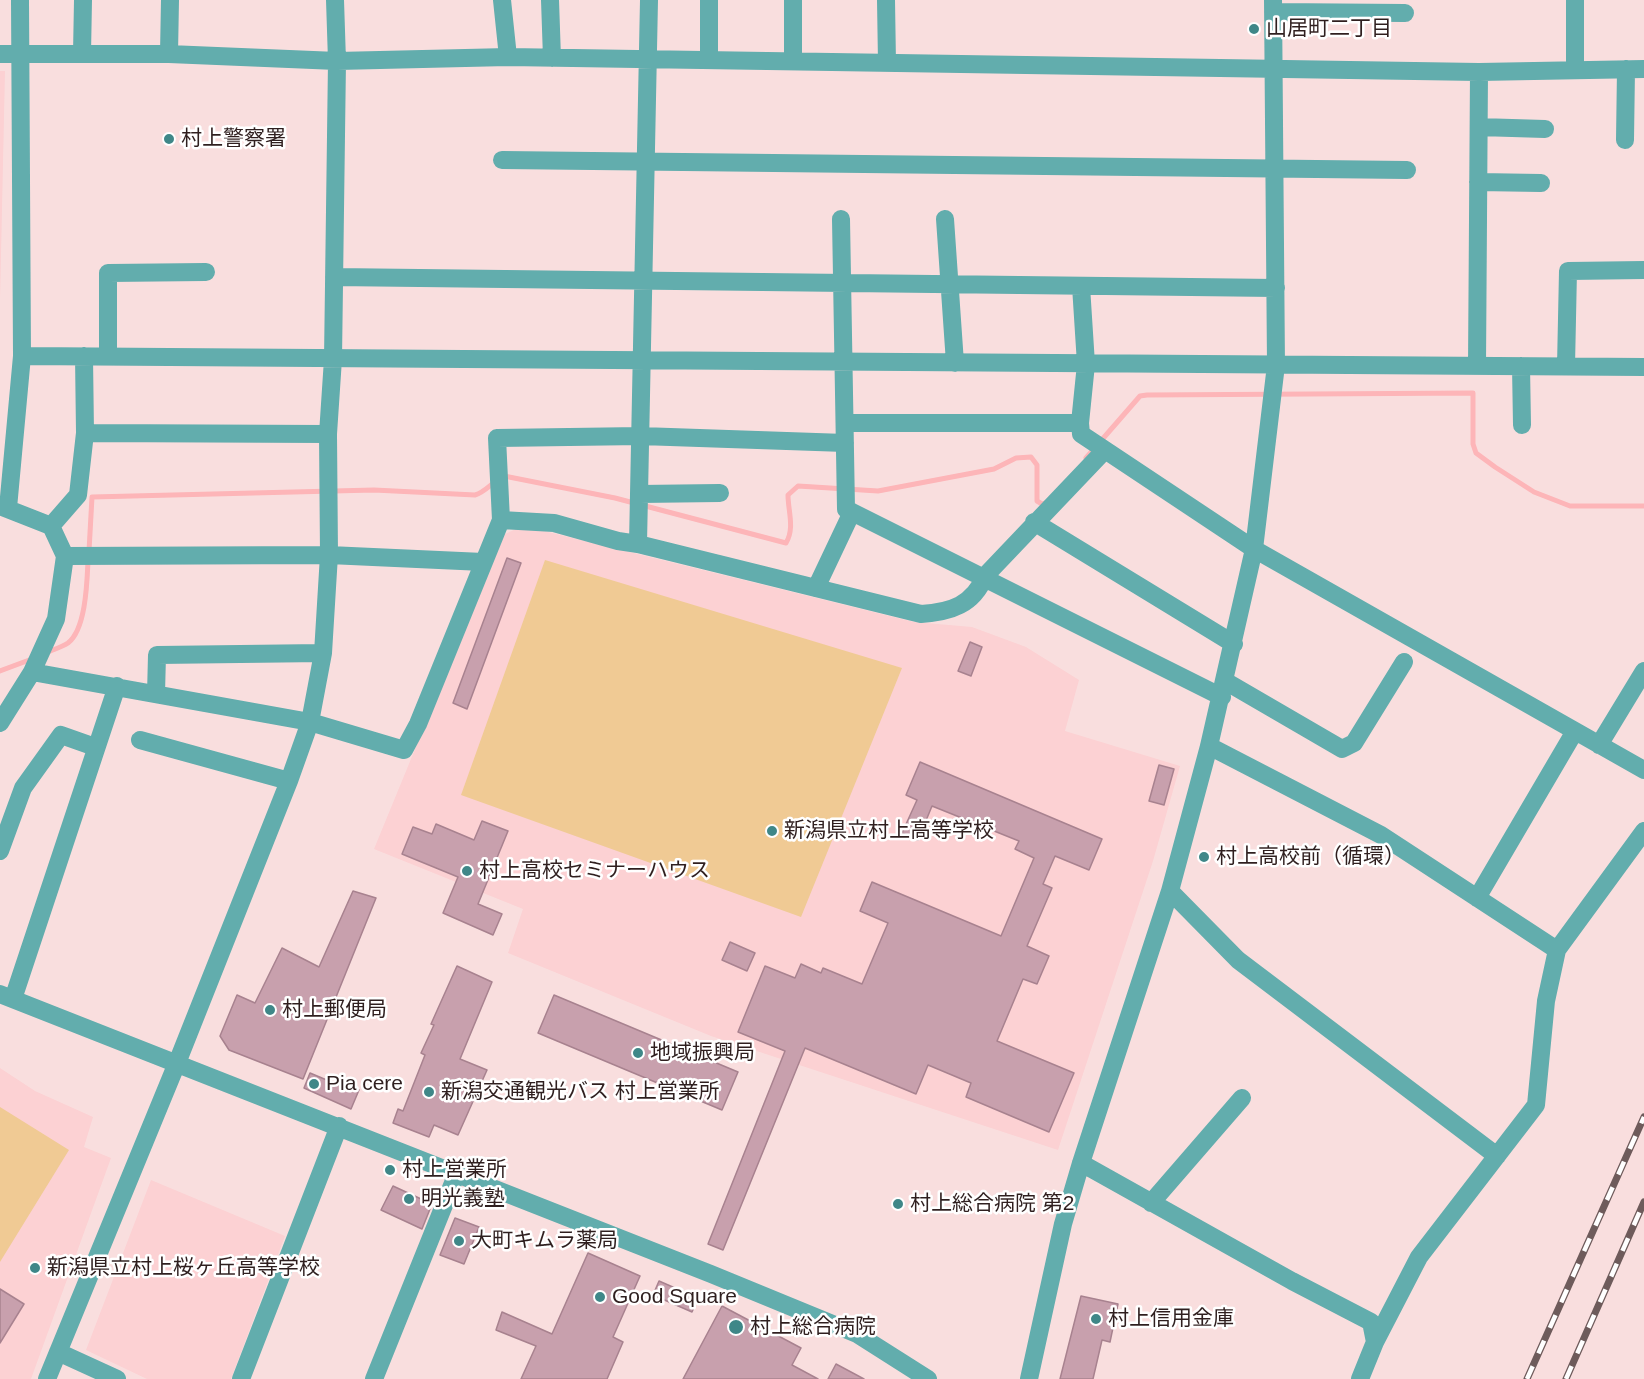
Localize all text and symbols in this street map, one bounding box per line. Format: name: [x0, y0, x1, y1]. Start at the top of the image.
place label: 山居町二丁目: [1266, 16, 1392, 42]
marker: 山居町二丁目: [1247, 22, 1261, 36]
place label: 村上警察署: [181, 126, 286, 152]
marker: 村上警察署: [162, 132, 176, 146]
place label: 新潟県立村上高等学校: [784, 818, 994, 844]
marker: 新潟県立村上高等学校: [765, 824, 779, 838]
place label: 村上高校前（循環）: [1216, 844, 1405, 870]
marker: 村上高校前（循環）: [1197, 850, 1211, 864]
place label: 村上高校セミナーハウス: [479, 858, 710, 884]
marker: 村上高校セミナーハウス: [460, 864, 474, 878]
place label: 村上郵便局: [282, 997, 387, 1023]
marker: 村上郵便局: [263, 1003, 277, 1017]
place label: 地域振興局: [650, 1040, 755, 1066]
marker: 地域振興局: [631, 1046, 645, 1060]
place label: Pia cere: [326, 1071, 403, 1097]
marker: Pia cere: [307, 1077, 321, 1091]
place label: 新潟交通観光バス 村上営業所: [441, 1079, 720, 1105]
marker: 新潟交通観光バス 村上営業所: [422, 1085, 436, 1099]
place label: 村上営業所: [402, 1157, 507, 1183]
marker: 村上営業所: [383, 1163, 397, 1177]
place label: 明光義塾: [421, 1186, 505, 1212]
place label: 村上総合病院 第2: [910, 1191, 1075, 1217]
marker: 明光義塾: [402, 1192, 416, 1206]
marker: 村上総合病院 第2: [891, 1197, 905, 1211]
place label: 大町キムラ薬局: [471, 1228, 618, 1254]
marker: 大町キムラ薬局: [452, 1234, 466, 1248]
place label: 新潟県立村上桜ヶ丘高等学校: [47, 1255, 320, 1281]
marker: 新潟県立村上桜ヶ丘高等学校: [28, 1261, 42, 1275]
place label: Good Square: [612, 1284, 737, 1310]
marker: Good Square: [593, 1290, 607, 1304]
place label: 村上信用金庫: [1108, 1306, 1234, 1332]
marker: 村上信用金庫: [1089, 1312, 1103, 1326]
place label: 村上総合病院: [750, 1314, 876, 1340]
marker: 村上総合病院: [727, 1318, 745, 1336]

